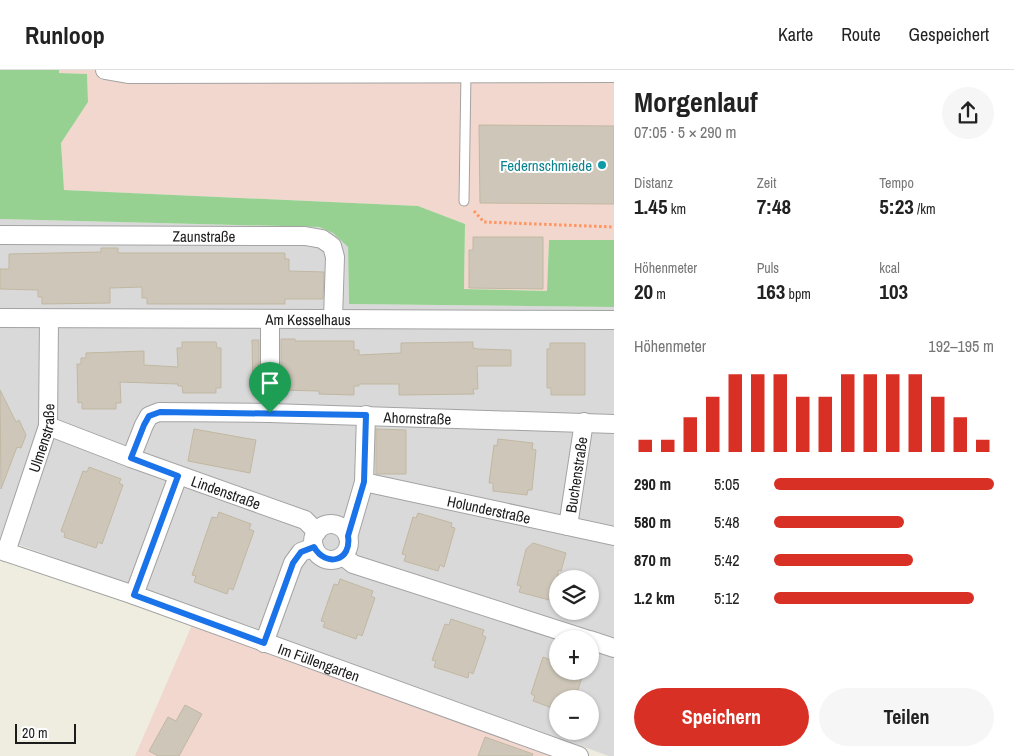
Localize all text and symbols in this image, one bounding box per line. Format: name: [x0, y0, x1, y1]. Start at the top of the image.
text: Runloop: [25, 19, 105, 51]
text: Karte: [778, 22, 813, 47]
text: Route: [841, 22, 881, 47]
text: Gespeichert: [909, 22, 989, 47]
text: Morgenlauf: [634, 83, 758, 121]
button: share: [942, 87, 994, 139]
text: 07:05 · 5 × 290 m: [634, 121, 737, 143]
place label: Federnschmiede: [500, 155, 592, 176]
marker: Federnschmiede: [596, 159, 608, 171]
text: Distanz: [634, 174, 673, 192]
text: Zeit: [757, 174, 776, 192]
text: Tempo: [879, 174, 914, 192]
text: 1.45: [634, 192, 668, 221]
text: 7:48: [757, 192, 791, 221]
text: 5:23: [879, 192, 914, 221]
text: km: [668, 200, 686, 218]
text: /km: [914, 200, 935, 218]
street label: Zaunstraße: [172, 225, 236, 246]
text: Höhenmeter: [634, 259, 697, 277]
text: Puls: [757, 259, 779, 277]
text: kcal: [879, 259, 900, 277]
text: 20: [634, 277, 653, 306]
text: 163: [757, 277, 785, 306]
text: 103: [879, 277, 908, 306]
text: m: [653, 285, 666, 303]
text: bpm: [785, 285, 811, 303]
street label: Am Kesselhaus: [264, 308, 351, 330]
text: Höhenmeter: [634, 335, 706, 357]
text: 192–195 m: [928, 335, 994, 357]
pin: [249, 362, 291, 413]
icon: arrive: [256, 369, 284, 397]
street label: Ulmenstraße: [23, 403, 59, 475]
street label: Ahornstraße: [382, 406, 452, 429]
street label: Buchenstraße: [560, 435, 592, 514]
street label: Lindenstraße: [188, 470, 264, 514]
text: 290 m: [634, 473, 671, 495]
text: 5:05: [714, 473, 740, 495]
street label: Holunderstraße: [445, 490, 533, 528]
text: 580 m: [634, 511, 671, 533]
text: 5:48: [714, 511, 740, 533]
text: 870 m: [634, 549, 671, 571]
text: 5:42: [714, 549, 740, 571]
map controls: [549, 570, 599, 740]
button: layers: [549, 570, 599, 620]
text: 1.2 km: [634, 587, 675, 609]
text: 5:12: [714, 587, 740, 609]
button: +: [549, 630, 599, 680]
street label: Im Füllengarten: [275, 637, 363, 686]
button: Speichern: [634, 688, 809, 746]
button: Teilen: [819, 688, 994, 746]
button: −: [549, 690, 599, 740]
scale bar: [15, 721, 76, 744]
text: 20 m: [22, 724, 48, 742]

